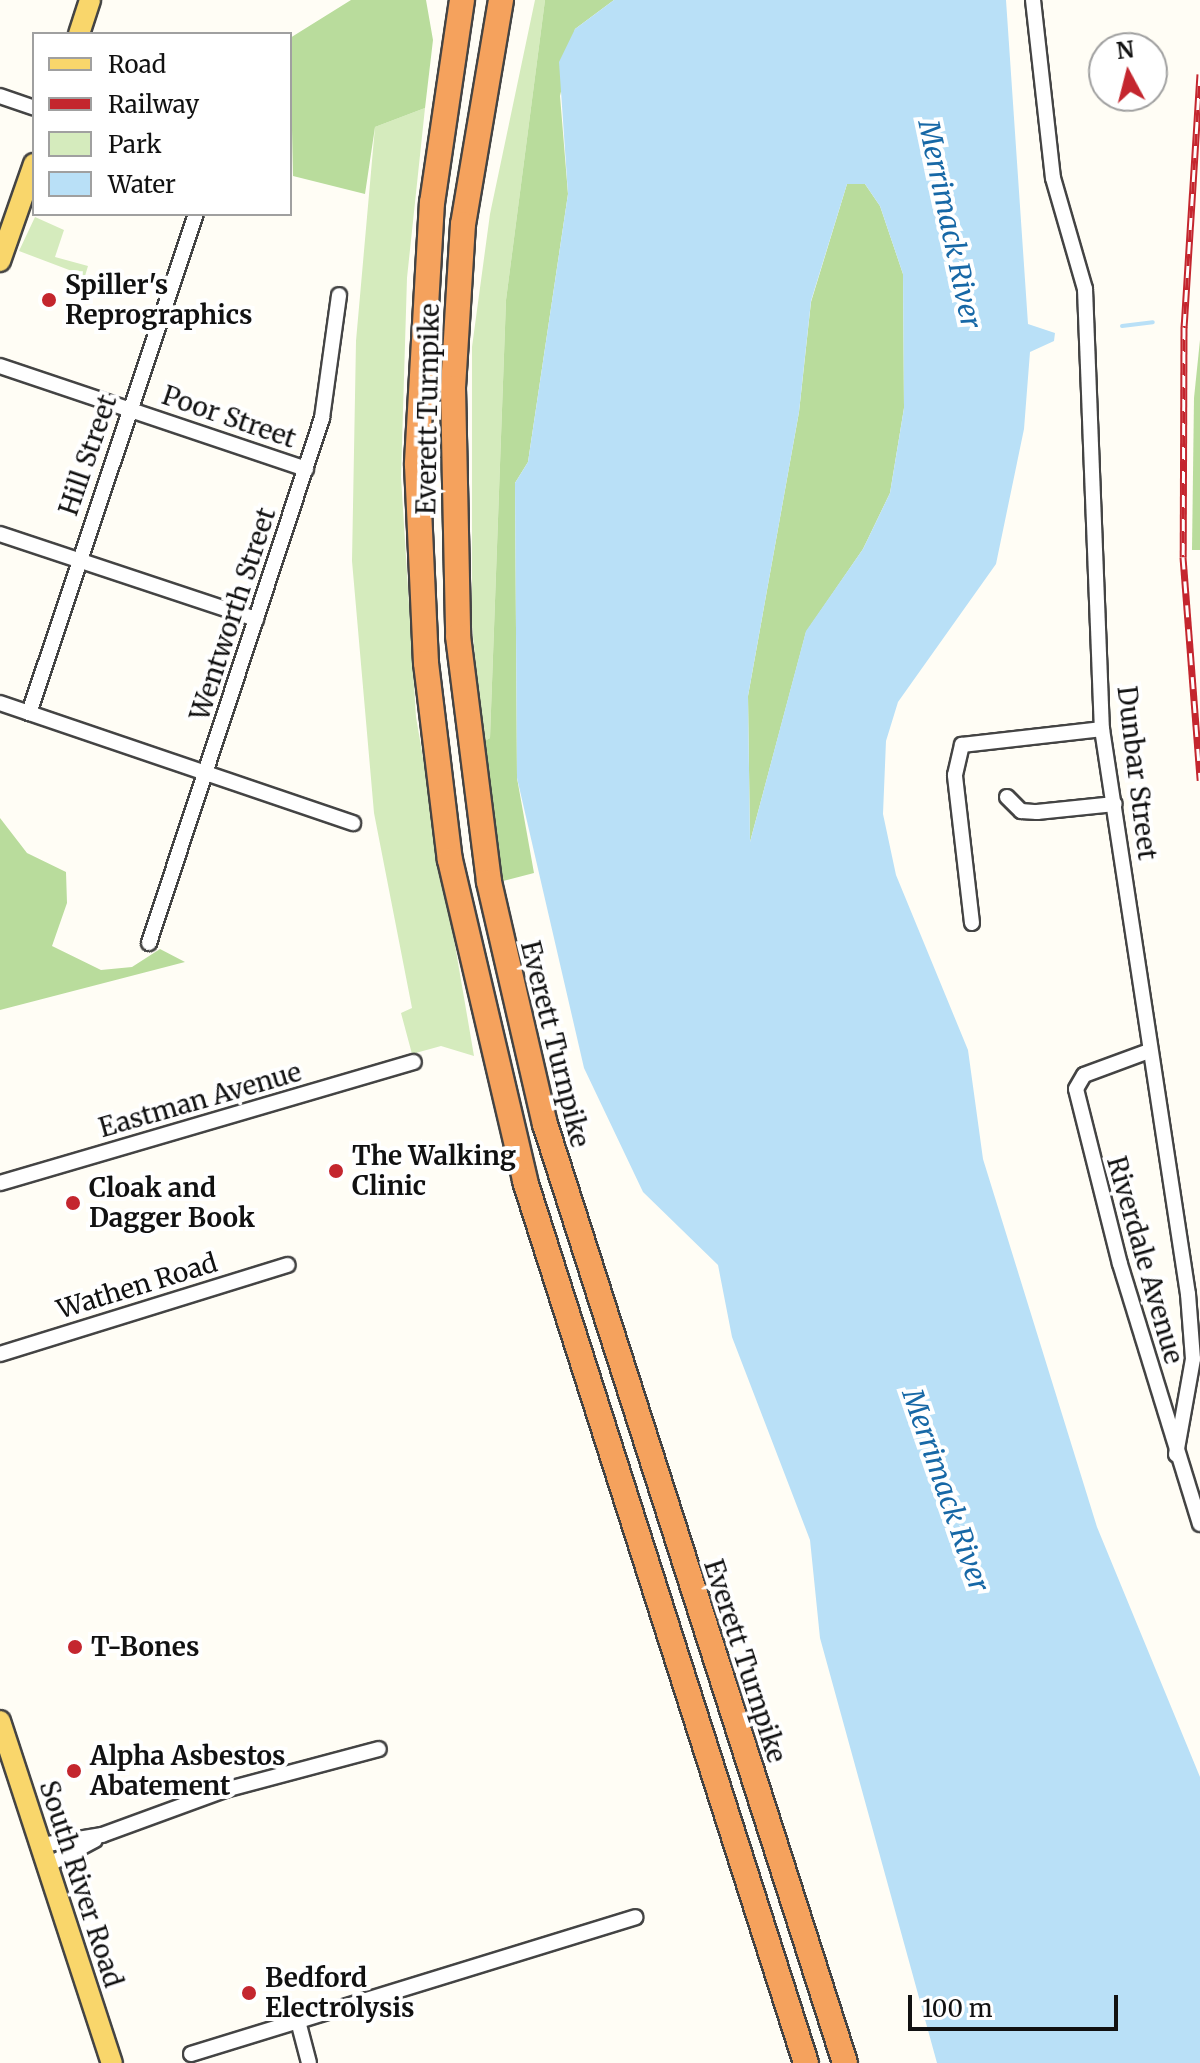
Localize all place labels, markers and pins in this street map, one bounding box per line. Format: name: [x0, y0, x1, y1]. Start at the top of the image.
place label: Spiller's Reprographics: [65, 269, 253, 330]
marker: Spiller's Reprographics: [40, 291, 58, 309]
place label: The Walking Clinic: [352, 1140, 516, 1202]
marker: The Walking Clinic: [327, 1162, 345, 1180]
place label: Cloak and Dagger Book: [89, 1172, 255, 1234]
marker: Cloak and Dagger Book: [64, 1194, 82, 1212]
place label: T-Bones: [91, 1631, 199, 1663]
marker: T-Bones: [66, 1638, 84, 1656]
place label: Alpha Asbestos Abatement: [90, 1740, 286, 1802]
marker: Alpha Asbestos Abatement: [65, 1762, 83, 1780]
place label: Bedford Electrolysis: [265, 1962, 414, 2024]
marker: Bedford Electrolysis: [240, 1984, 258, 2002]

